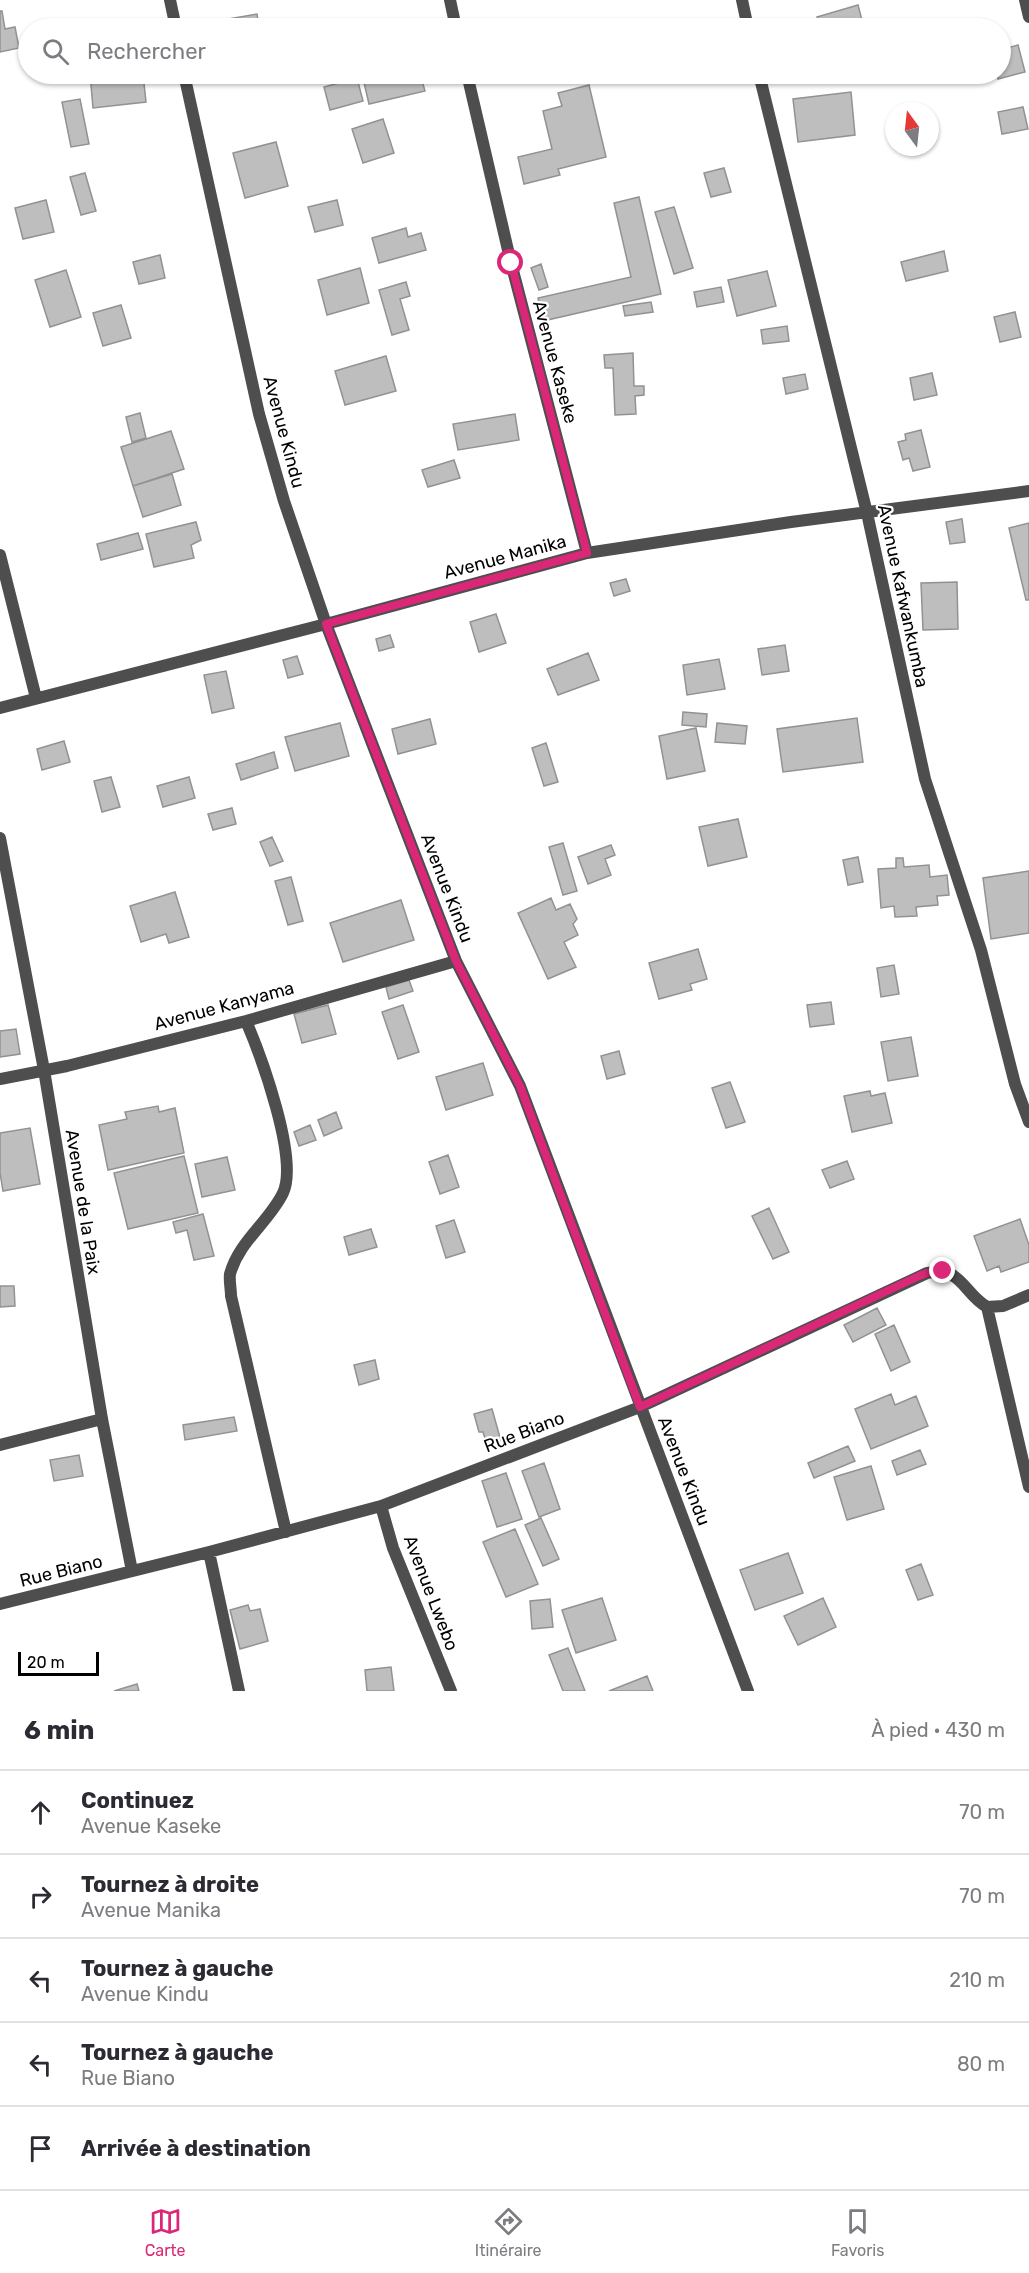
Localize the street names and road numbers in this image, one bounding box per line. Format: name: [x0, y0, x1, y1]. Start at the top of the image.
street label: Avenue Kaseke: [528, 298, 582, 426]
street label: Avenue Kindu: [258, 374, 310, 490]
street label: Avenue Kafwankumba: [873, 502, 933, 690]
street label: Avenue Manika: [441, 530, 569, 584]
street label: Avenue Kindu: [416, 830, 478, 946]
street label: Avenue Kanyama: [152, 977, 296, 1035]
street label: Avenue de la Paix: [61, 1128, 105, 1276]
street label: Rue Biano: [481, 1407, 567, 1457]
street label: Avenue Kindu: [653, 1413, 715, 1529]
street label: Avenue Lwebo: [399, 1532, 463, 1654]
street label: Rue Biano: [17, 1550, 105, 1592]

